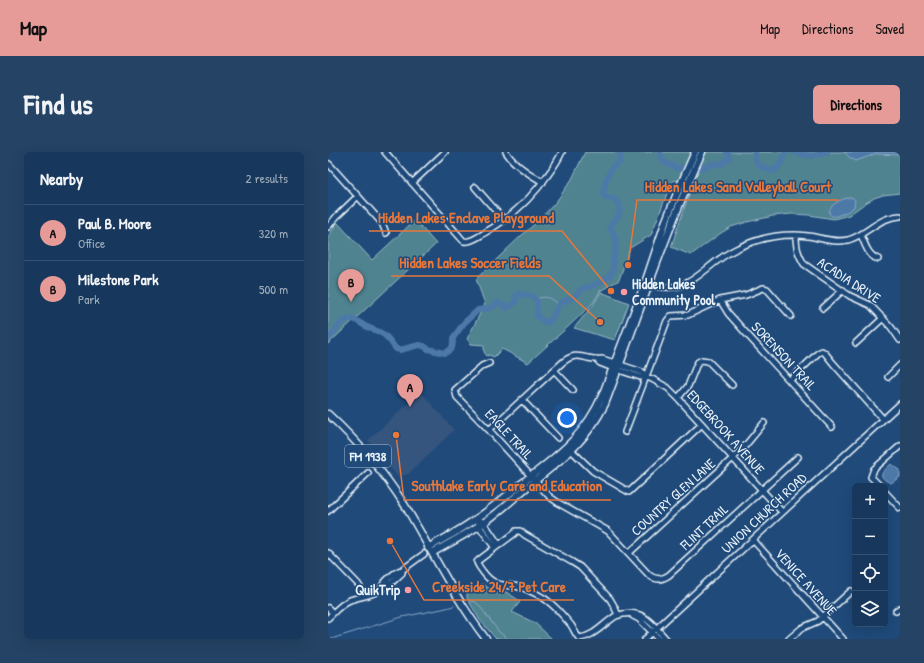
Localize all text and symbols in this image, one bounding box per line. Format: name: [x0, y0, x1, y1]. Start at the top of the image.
text: Map: [20, 15, 47, 41]
text: Map: [760, 19, 780, 38]
text: Directions: [802, 19, 853, 38]
text: Saved: [875, 19, 904, 38]
text: Find us: [24, 85, 93, 123]
button: Directions: [813, 85, 900, 124]
text: Nearby: [40, 167, 83, 190]
text: 2 results: [246, 169, 288, 187]
callout: Hidden Lakes Sand Volleyball Court: [637, 173, 839, 200]
text: Hidden Lakes Sand Volleyball Court: [645, 176, 832, 198]
callout: Hidden Lakes Enclave Playground: [369, 204, 562, 231]
text: Hidden Lakes Enclave Playground: [378, 207, 554, 229]
text: Paul B. Moore: [78, 213, 152, 234]
text: A: [50, 224, 56, 242]
text: 320 m: [258, 224, 288, 242]
text: Office: [78, 234, 105, 252]
callout: Hidden Lakes Soccer Fields: [391, 249, 549, 276]
text: Hidden Lakes Soccer Fields: [399, 252, 541, 273]
street label: ACADIA DRIVE: [814, 252, 885, 307]
text: Milestone Park: [78, 269, 159, 290]
pin: B: [338, 269, 364, 302]
place label: Hidden Lakes Community Pool: [632, 274, 715, 311]
text: B: [50, 280, 56, 298]
text: 500 m: [259, 280, 288, 298]
marker: Hidden Lakes Community Pool: [619, 287, 629, 297]
text: Park: [78, 290, 100, 308]
street label: SORENSON TRAIL: [748, 317, 821, 394]
pin: A: [397, 374, 423, 407]
street label: EDGEBROOK AVENUE: [683, 385, 769, 478]
street label: EAGLE TRAIL: [481, 404, 538, 463]
your location: [557, 408, 577, 428]
road number: FM 1938: [345, 445, 391, 467]
street label: COUNTRY GLEN LANE: [626, 454, 719, 540]
street label: UNION CHURCH ROAD: [717, 468, 811, 557]
callout: Southlake Early Care and Education: [404, 473, 611, 500]
text: Southlake Early Care and Education: [412, 475, 603, 497]
map controls: [852, 483, 888, 627]
button: +: [852, 483, 888, 519]
street label: FLINT TRAIL: [675, 499, 732, 554]
button: −: [852, 519, 888, 555]
street label: VENICE AVENUE: [771, 544, 842, 619]
button: locate: [852, 555, 888, 591]
callout: Creekside 24/7 Pet Care: [424, 573, 574, 600]
text: Creekside 24/7 Pet Care: [432, 576, 566, 597]
place label: QuikTrip: [355, 580, 401, 601]
marker: QuikTrip: [403, 585, 413, 595]
button: layers: [852, 591, 888, 627]

